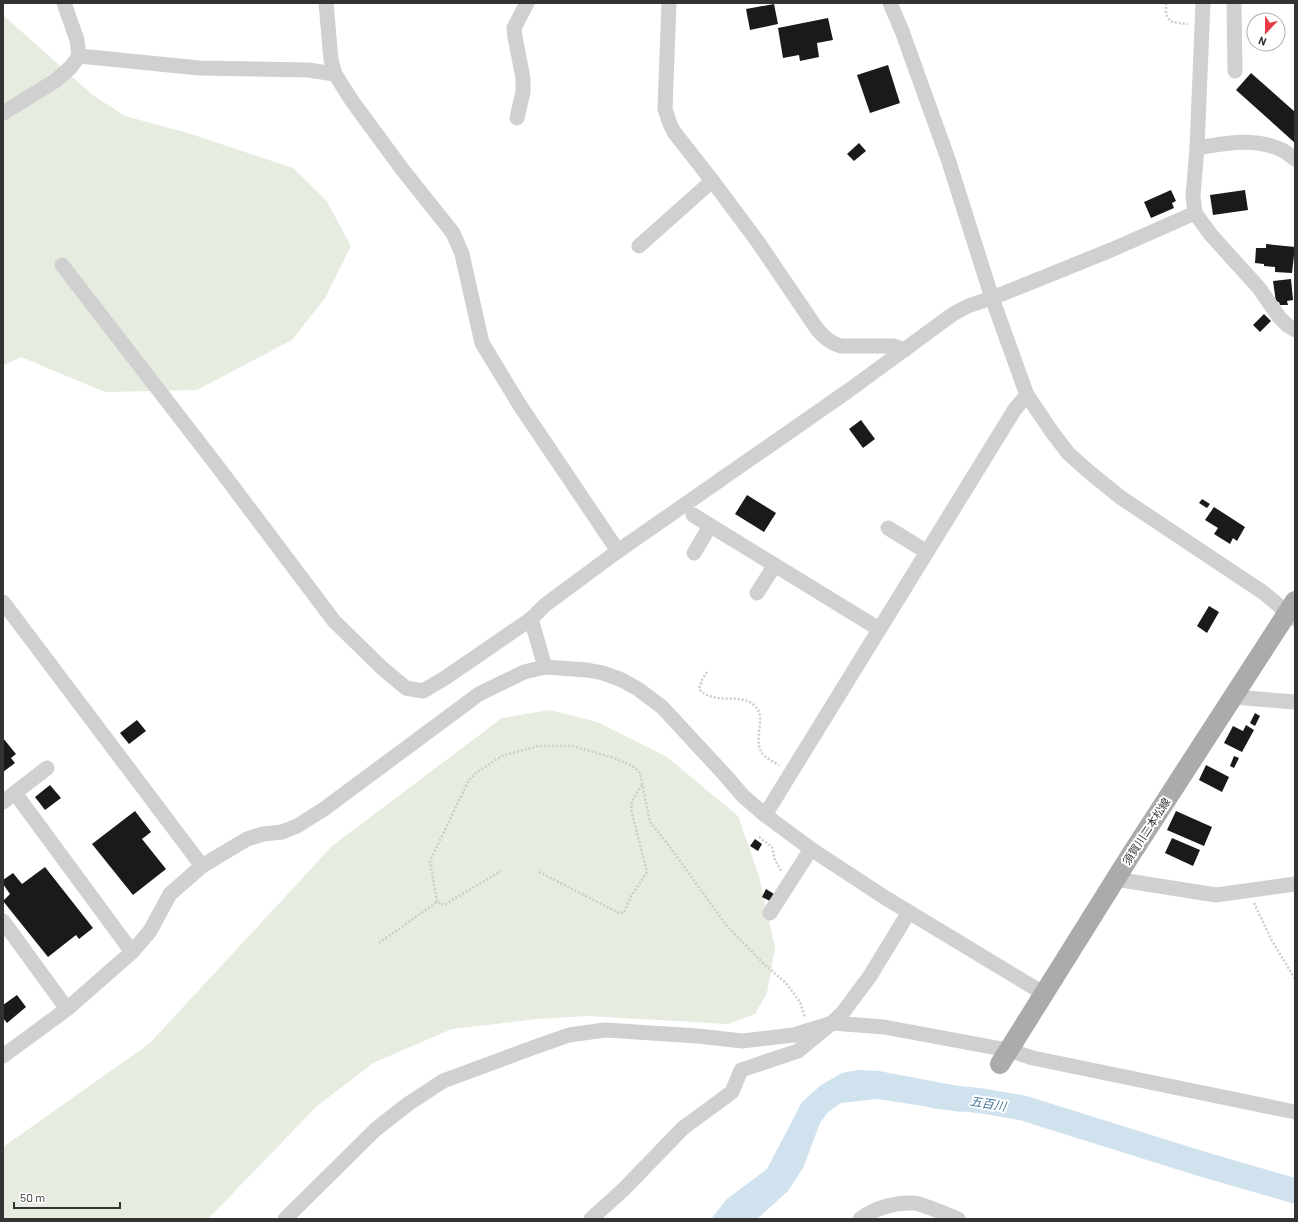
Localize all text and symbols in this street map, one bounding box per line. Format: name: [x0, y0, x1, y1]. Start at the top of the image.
north arrow: [1246, 12, 1286, 52]
text: N: [1256, 34, 1268, 49]
street label: 須賀川二本松線: [1120, 795, 1172, 867]
water label: 五百川: [969, 1093, 1009, 1113]
scale bar: [14, 1184, 120, 1210]
text: 50 m: [20, 1190, 45, 1204]

